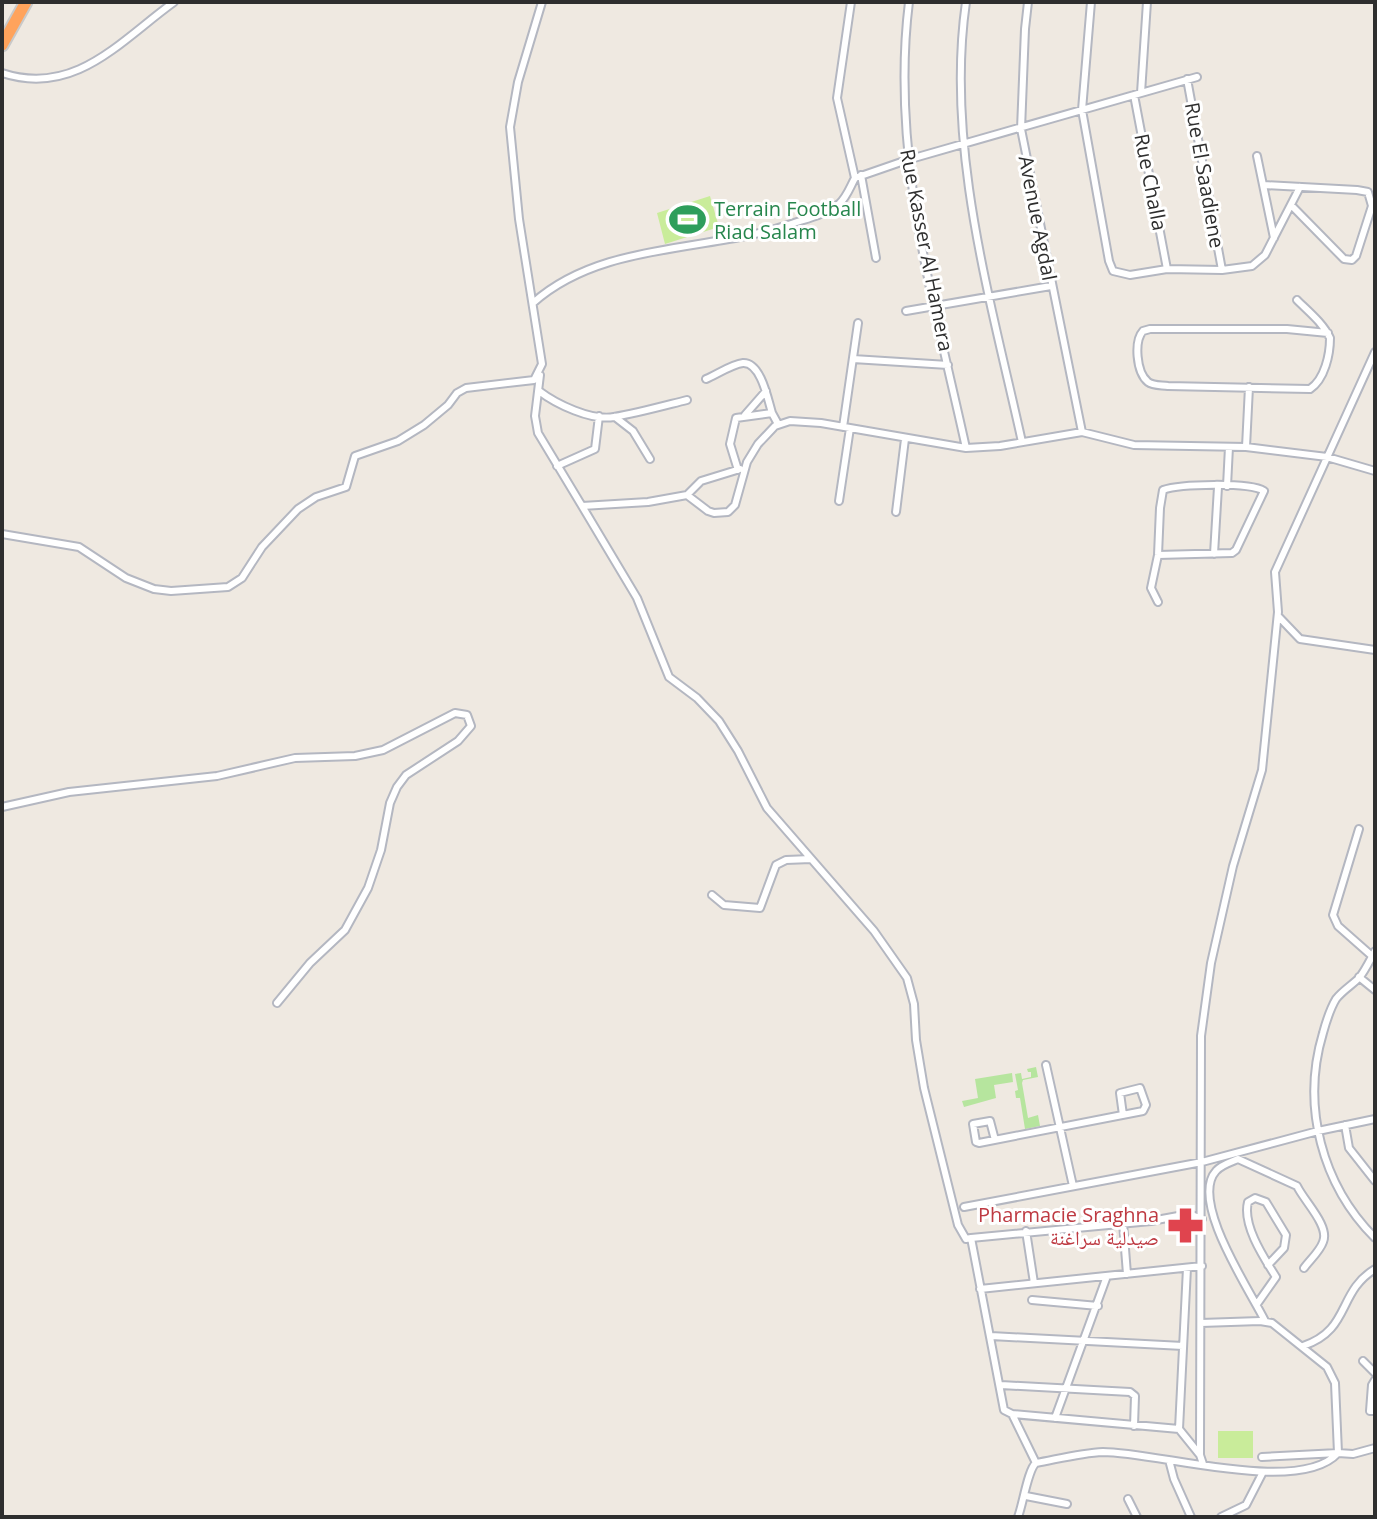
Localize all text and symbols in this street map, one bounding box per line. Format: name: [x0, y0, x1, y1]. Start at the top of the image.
street label: Rue El Saadiene: [1179, 100, 1231, 250]
street label: Rue Challa: [1128, 131, 1174, 233]
street label: Rue Kasser Al Hamera: [894, 146, 960, 354]
street label: Avenue Agdal: [1013, 153, 1063, 283]
place label: Terrain Football Riad Salam: [714, 195, 861, 245]
sports icon: Terrain Football Riad Salam: [669, 201, 707, 239]
place label: Pharmacie Sraghna صيدلية سراغنة: [978, 1201, 1159, 1251]
pharmacy icon: Pharmacie Sraghna صيدلية سراغنة: [1166, 1206, 1204, 1244]

